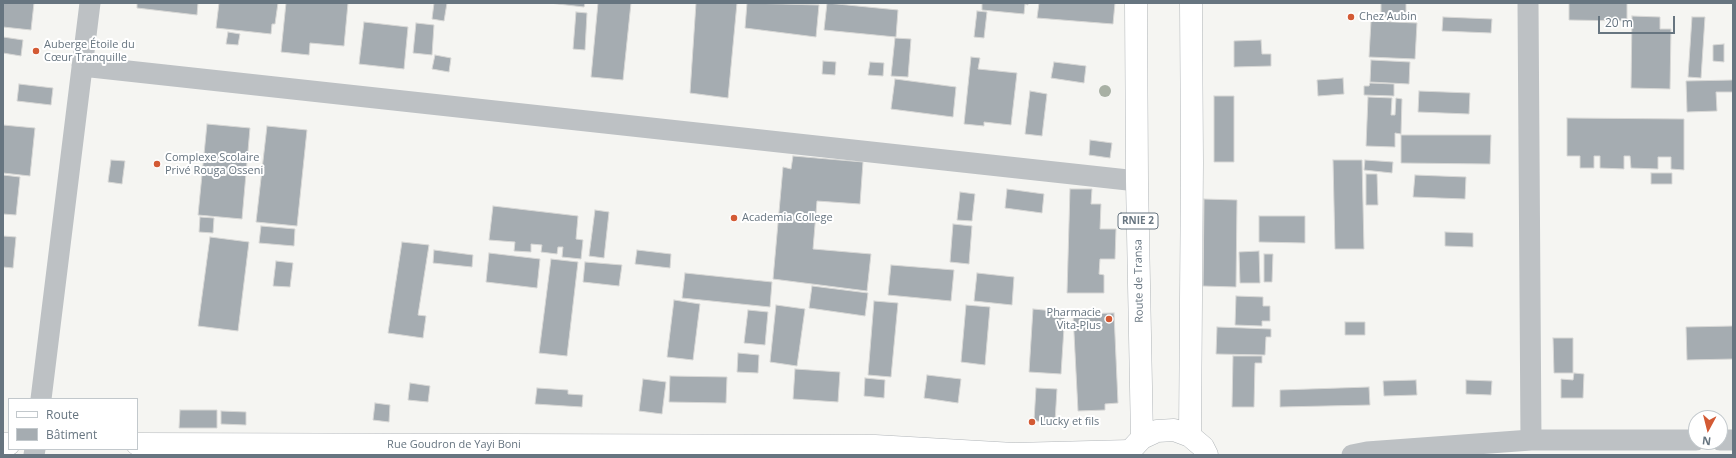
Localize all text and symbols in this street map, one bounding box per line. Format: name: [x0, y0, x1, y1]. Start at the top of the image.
scale bar: [1600, 8, 1677, 34]
place label: Chez Aubin: [1359, 10, 1417, 24]
marker: Chez Aubin: [1346, 12, 1356, 22]
text: 20 m: [1605, 14, 1633, 31]
place label: Auberge Étoile du Cœur Tranquille: [44, 38, 135, 64]
marker: Auberge Étoile du Cœur Tranquille: [31, 46, 41, 56]
place label: Complexe Scolaire Privé Rouga Osseni: [165, 151, 263, 177]
marker: Complexe Scolaire Privé Rouga Osseni: [152, 159, 162, 169]
place label: Academia College: [742, 211, 833, 225]
marker: Academia College: [729, 213, 739, 223]
road number: RNIE 2: [1118, 213, 1158, 229]
street label: Route de Transa: [1132, 239, 1146, 323]
place label: Pharmacie Vita-Plus: [1047, 306, 1101, 332]
marker: Pharmacie Vita-Plus: [1104, 314, 1114, 324]
legend: [8, 398, 138, 450]
text: Route: [46, 406, 79, 423]
north arrow: [1688, 410, 1728, 450]
place label: Lucky et fils: [1040, 415, 1099, 429]
marker: Lucky et fils: [1027, 417, 1037, 427]
text: Bâtiment: [46, 426, 97, 443]
text: N: [1701, 433, 1712, 449]
street label: Rue Goudron de Yayi Boni: [387, 438, 521, 452]

